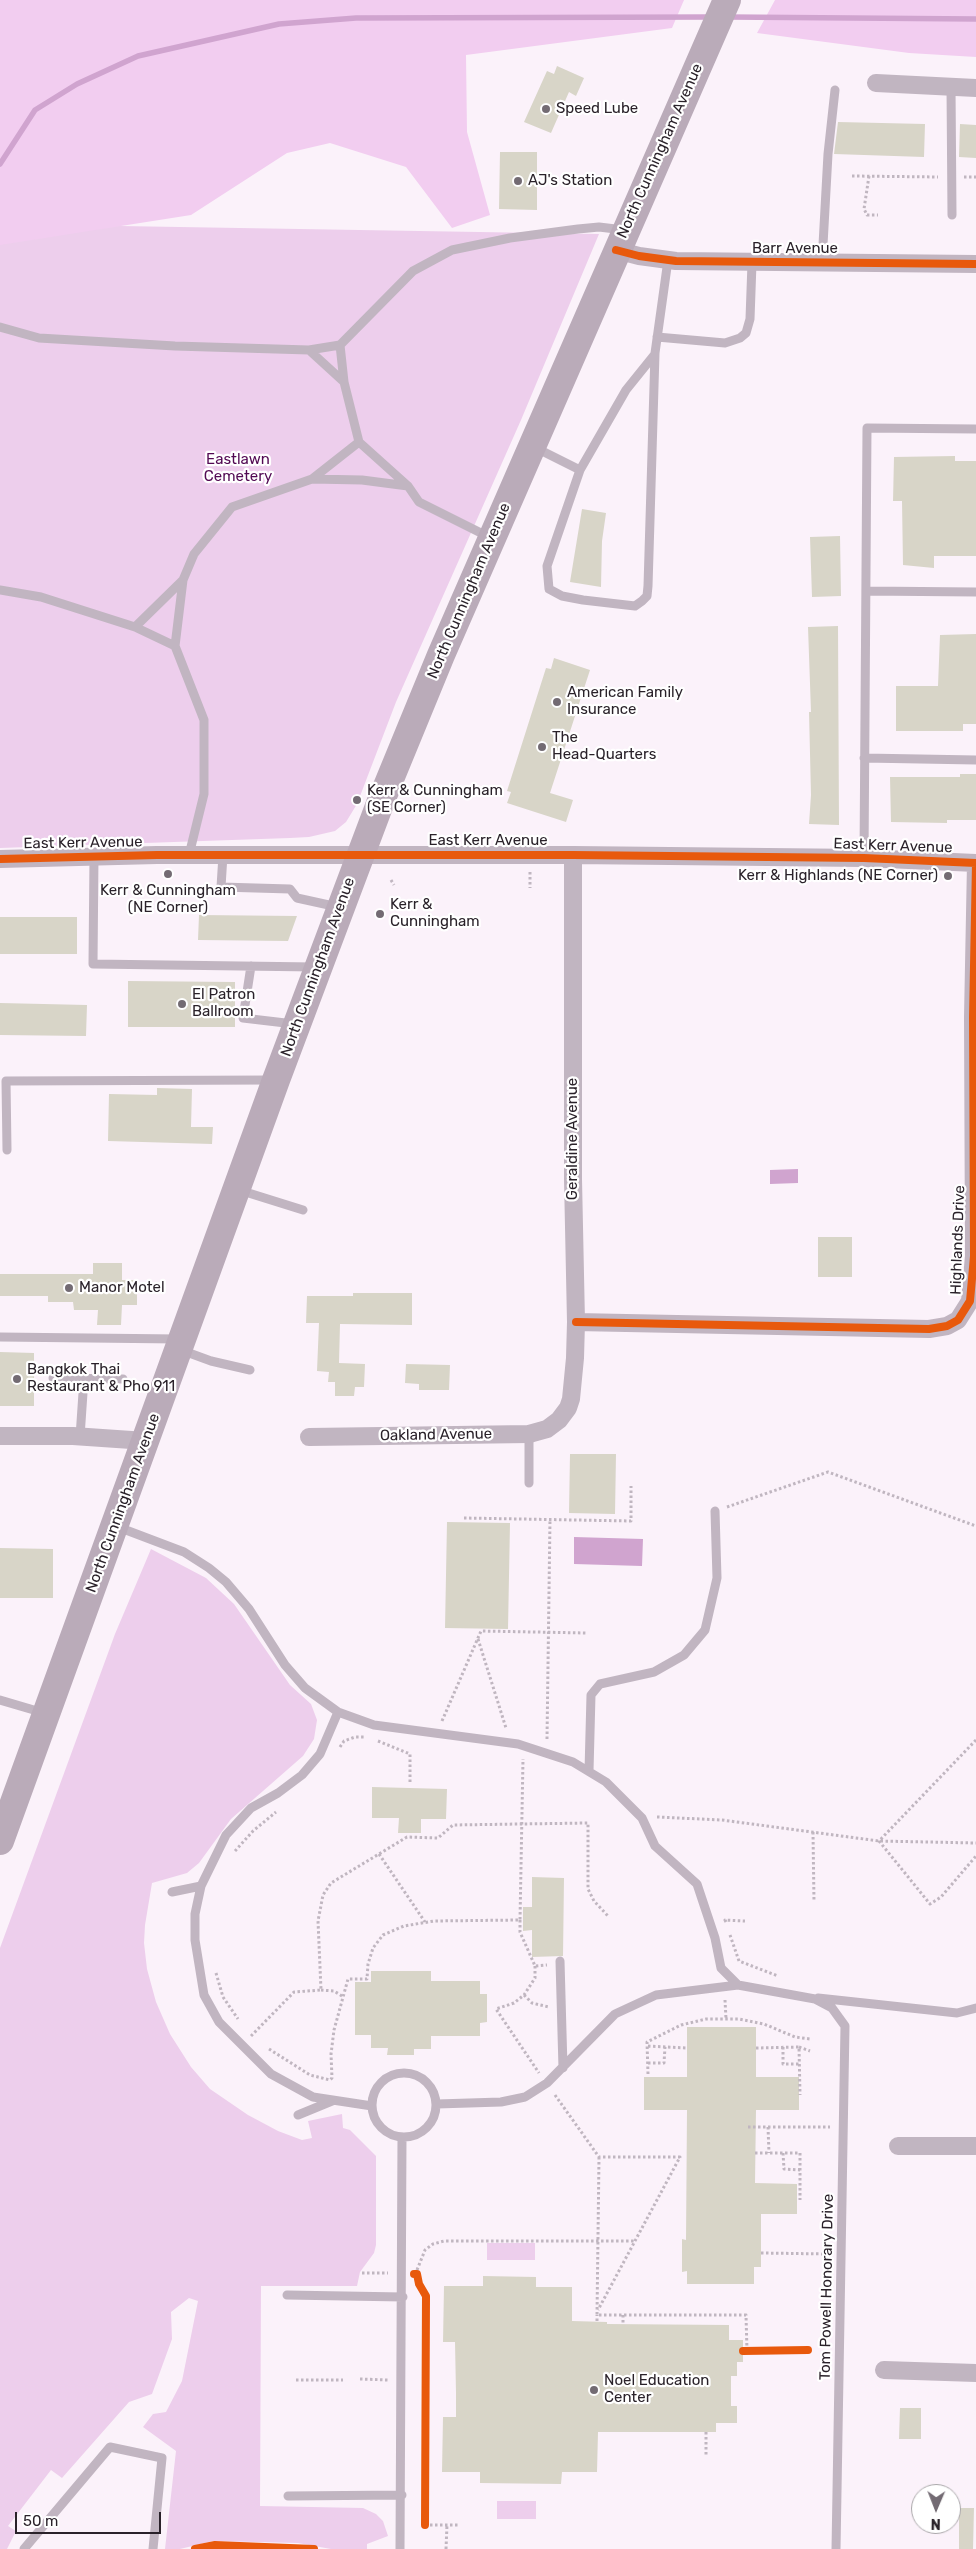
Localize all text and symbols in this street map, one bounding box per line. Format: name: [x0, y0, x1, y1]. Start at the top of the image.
street label: North Cunningham Avenue: [613, 61, 707, 241]
place label: Speed Lube: [556, 100, 638, 118]
marker: Speed Lube: [540, 103, 552, 115]
place label: AJ's Station: [528, 172, 612, 190]
marker: AJ's Station: [512, 175, 524, 187]
street label: Barr Avenue: [752, 240, 838, 258]
park label: Eastlawn Cemetery: [204, 451, 272, 486]
street label: North Cunningham Avenue: [424, 500, 514, 682]
place label: American Family Insurance: [567, 684, 683, 719]
marker: American Family Insurance: [551, 696, 563, 708]
place label: The Head-Quarters: [552, 729, 656, 764]
marker: The Head-Quarters: [536, 741, 548, 753]
place label: Kerr & Cunningham (SE Corner): [367, 782, 503, 817]
marker: Kerr & Cunningham (SE Corner): [351, 794, 363, 806]
street label: East Kerr Avenue: [428, 832, 548, 850]
street label: East Kerr Avenue: [23, 833, 143, 853]
street label: East Kerr Avenue: [833, 835, 953, 857]
place label: Kerr & Highlands (NE Corner): [738, 867, 938, 885]
marker: Kerr & Cunningham (NE Corner): [162, 868, 174, 880]
marker: Kerr & Highlands (NE Corner): [942, 870, 954, 882]
street label: North Cunningham Avenue: [277, 875, 359, 1059]
place label: Kerr & Cunningham (NE Corner): [100, 882, 236, 917]
place label: Kerr & Cunningham: [390, 896, 480, 931]
marker: Kerr & Cunningham: [374, 908, 386, 920]
place label: El Patron Ballroom: [192, 986, 255, 1021]
marker: El Patron Ballroom: [176, 998, 188, 1010]
street label: Geraldine Avenue: [564, 1078, 582, 1200]
street label: Highlands Drive: [947, 1185, 969, 1295]
place label: Manor Motel: [79, 1279, 165, 1297]
marker: Manor Motel: [63, 1282, 75, 1294]
place label: Bangkok Thai Restaurant & Pho 911: [27, 1361, 175, 1396]
marker: Bangkok Thai Restaurant & Pho 911: [11, 1373, 23, 1385]
street label: North Cunningham Avenue: [82, 1411, 164, 1595]
street label: Oakland Avenue: [380, 1425, 492, 1445]
street label: Tom Powell Honorary Drive: [816, 2194, 838, 2380]
place label: Noel Education Center: [604, 2372, 709, 2407]
marker: Noel Education Center: [588, 2384, 600, 2396]
north arrow: [911, 2484, 961, 2534]
scale bar: [18, 2502, 164, 2534]
text: 50 m: [23, 2512, 58, 2530]
text: N: [931, 2515, 941, 2532]

